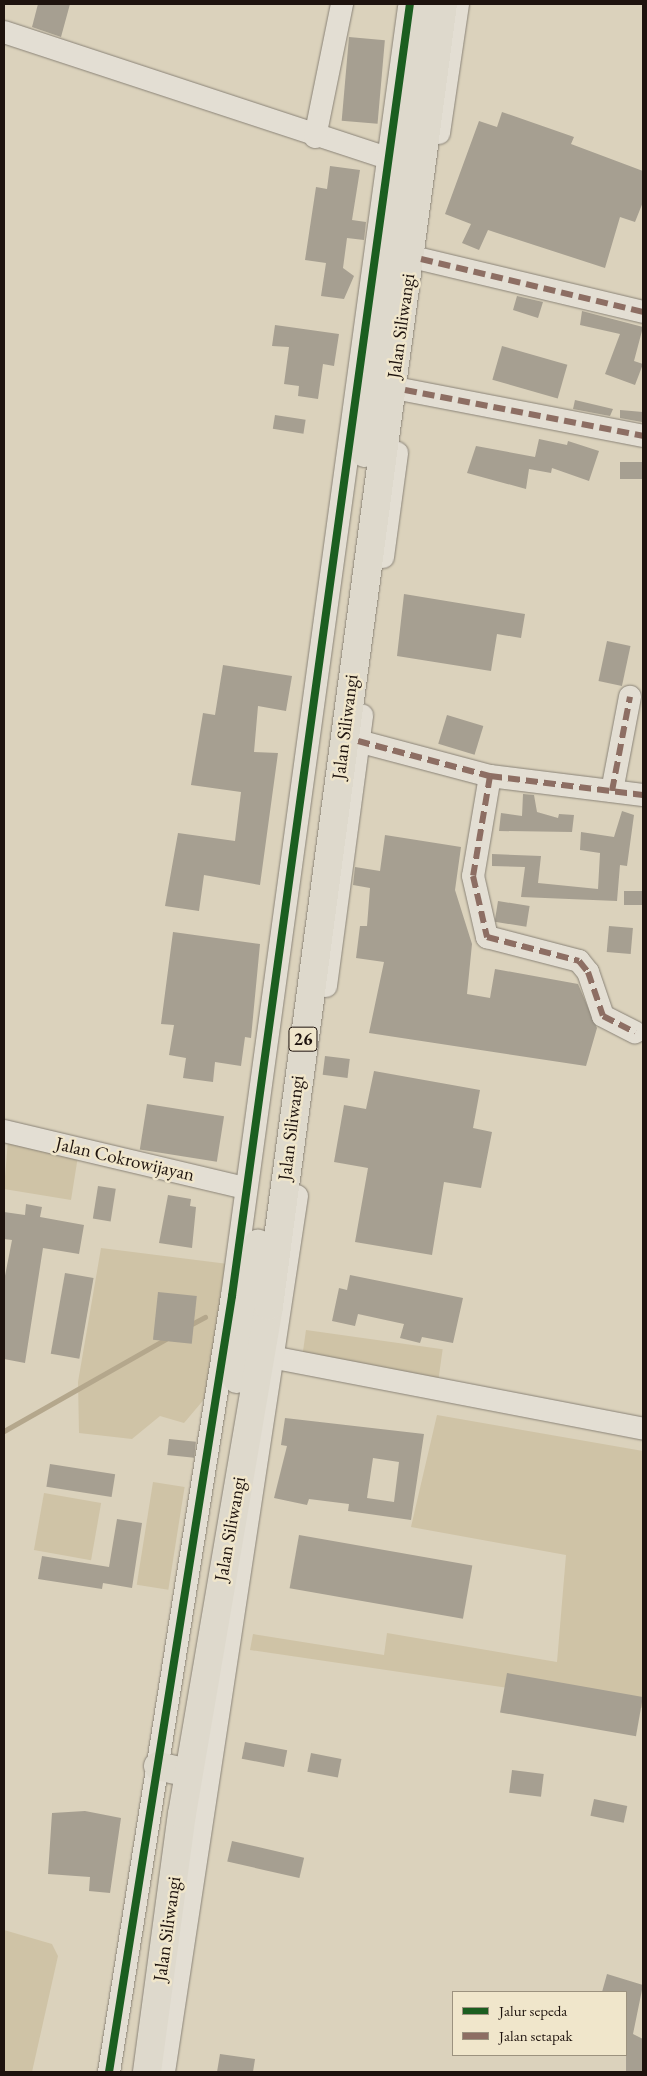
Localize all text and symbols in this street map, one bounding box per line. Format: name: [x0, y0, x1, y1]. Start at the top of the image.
street label: Jalan Siliwangi: [382, 272, 420, 380]
street label: Jalan Siliwangi: [327, 673, 363, 781]
road number: 26: [288, 1024, 318, 1054]
street label: Jalan Siliwangi: [273, 1074, 309, 1182]
street label: Jalan Cokrowijayan: [53, 1132, 197, 1186]
street label: Jalan Siliwangi: [210, 1475, 250, 1583]
street label: Jalan Siliwangi: [148, 1875, 186, 1983]
legend: [452, 1991, 627, 2056]
text: Jalur sepeda: [499, 2001, 567, 2020]
text: Jalan setapak: [499, 2026, 573, 2045]

